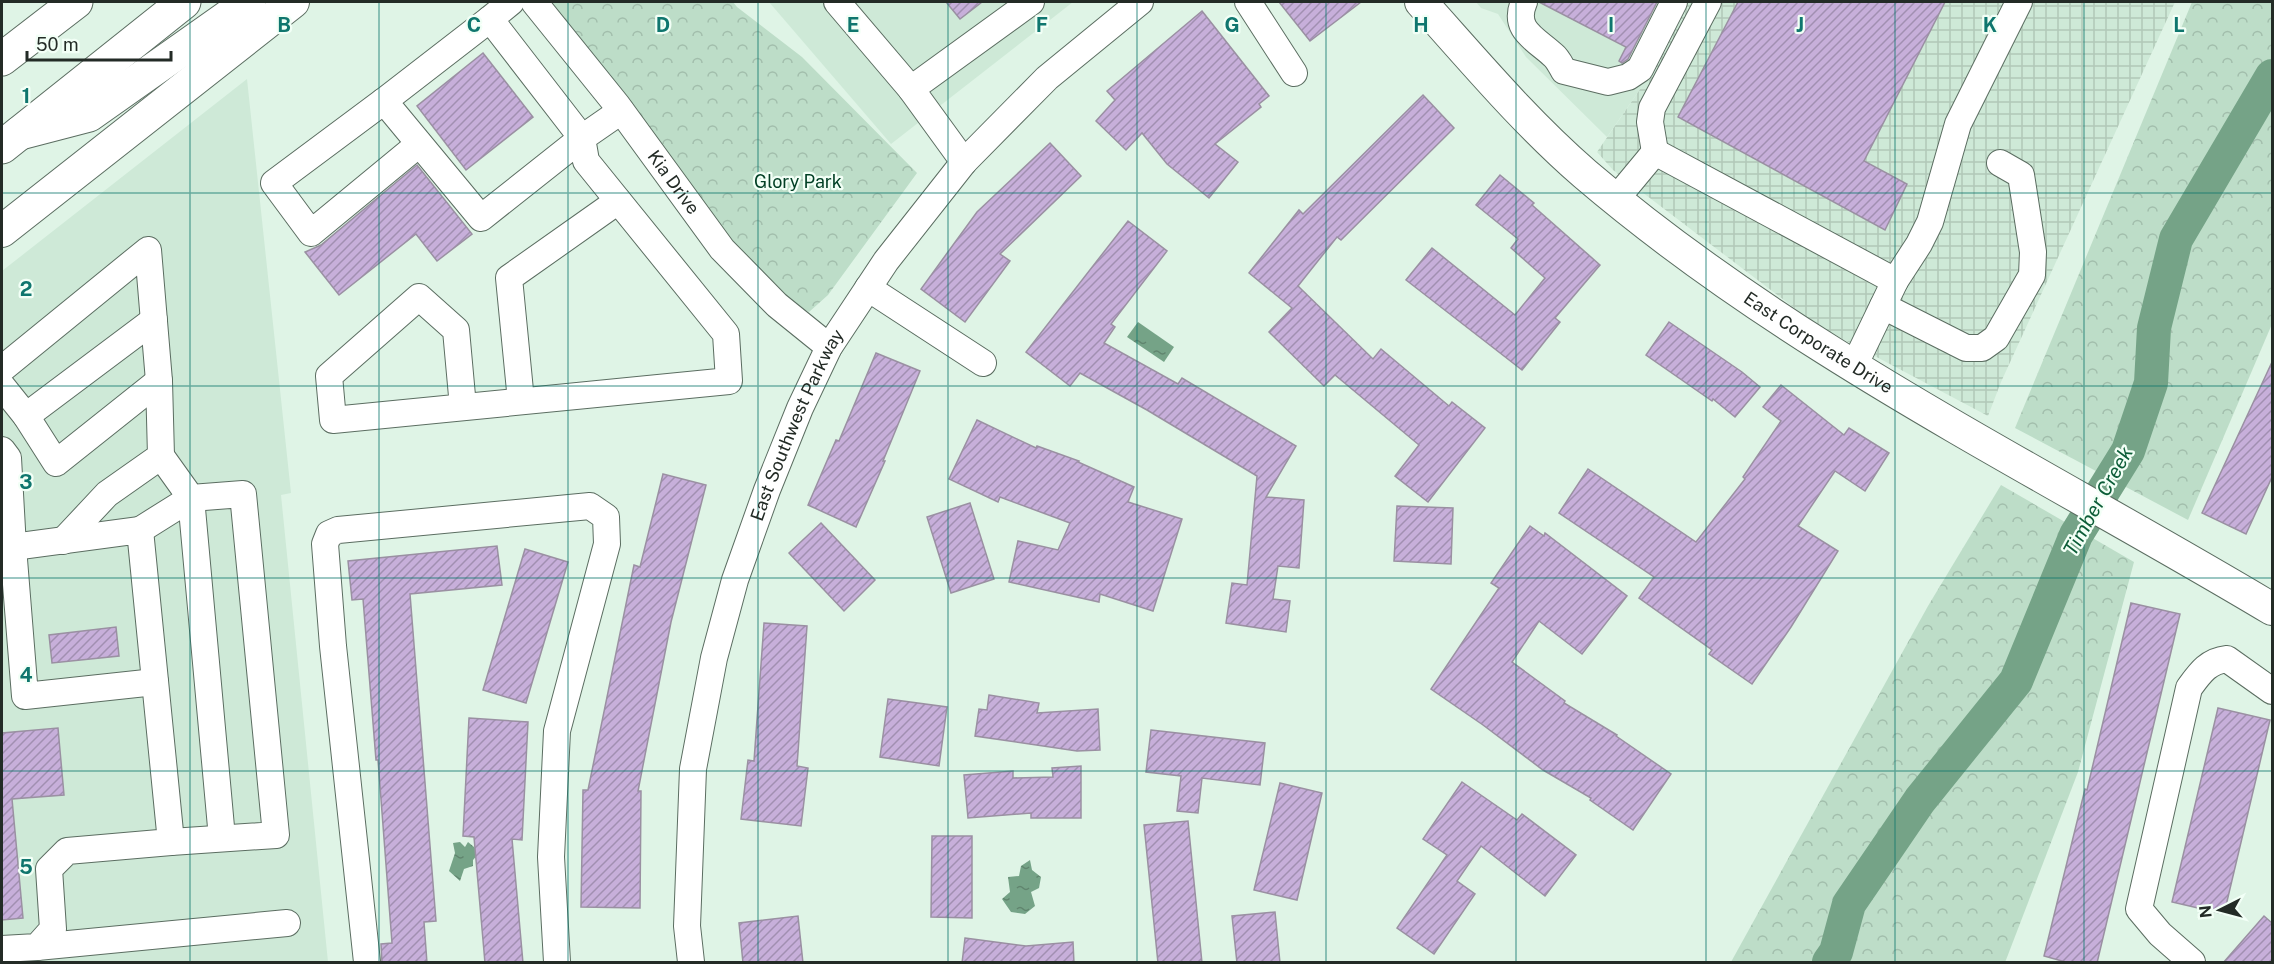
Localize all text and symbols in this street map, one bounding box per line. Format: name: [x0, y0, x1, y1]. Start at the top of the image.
text: B: [277, 13, 291, 37]
text: C: [467, 13, 481, 37]
text: D: [656, 13, 670, 37]
text: E: [847, 13, 859, 37]
text: F: [1036, 13, 1048, 37]
text: G: [1224, 13, 1240, 37]
text: H: [1413, 13, 1429, 37]
text: I: [1608, 13, 1614, 37]
text: J: [1796, 13, 1804, 37]
text: K: [1983, 13, 1997, 37]
text: L: [2173, 13, 2185, 37]
scale bar: [27, 24, 171, 62]
text: 50 m: [36, 34, 79, 55]
text: 1: [22, 84, 30, 108]
street label: Kia Drive: [643, 146, 704, 218]
park label: Glory Park: [754, 171, 842, 192]
text: 2: [20, 277, 32, 301]
street label: East Corporate Drive: [1740, 287, 1897, 398]
street label: East Southwest Parkway: [746, 325, 848, 524]
water label: Timber Creek: [2058, 442, 2138, 560]
text: 3: [19, 470, 33, 494]
text: 4: [19, 663, 33, 687]
text: 5: [19, 855, 33, 879]
north arrow: [2190, 880, 2250, 940]
text: N: [2195, 904, 2216, 919]

